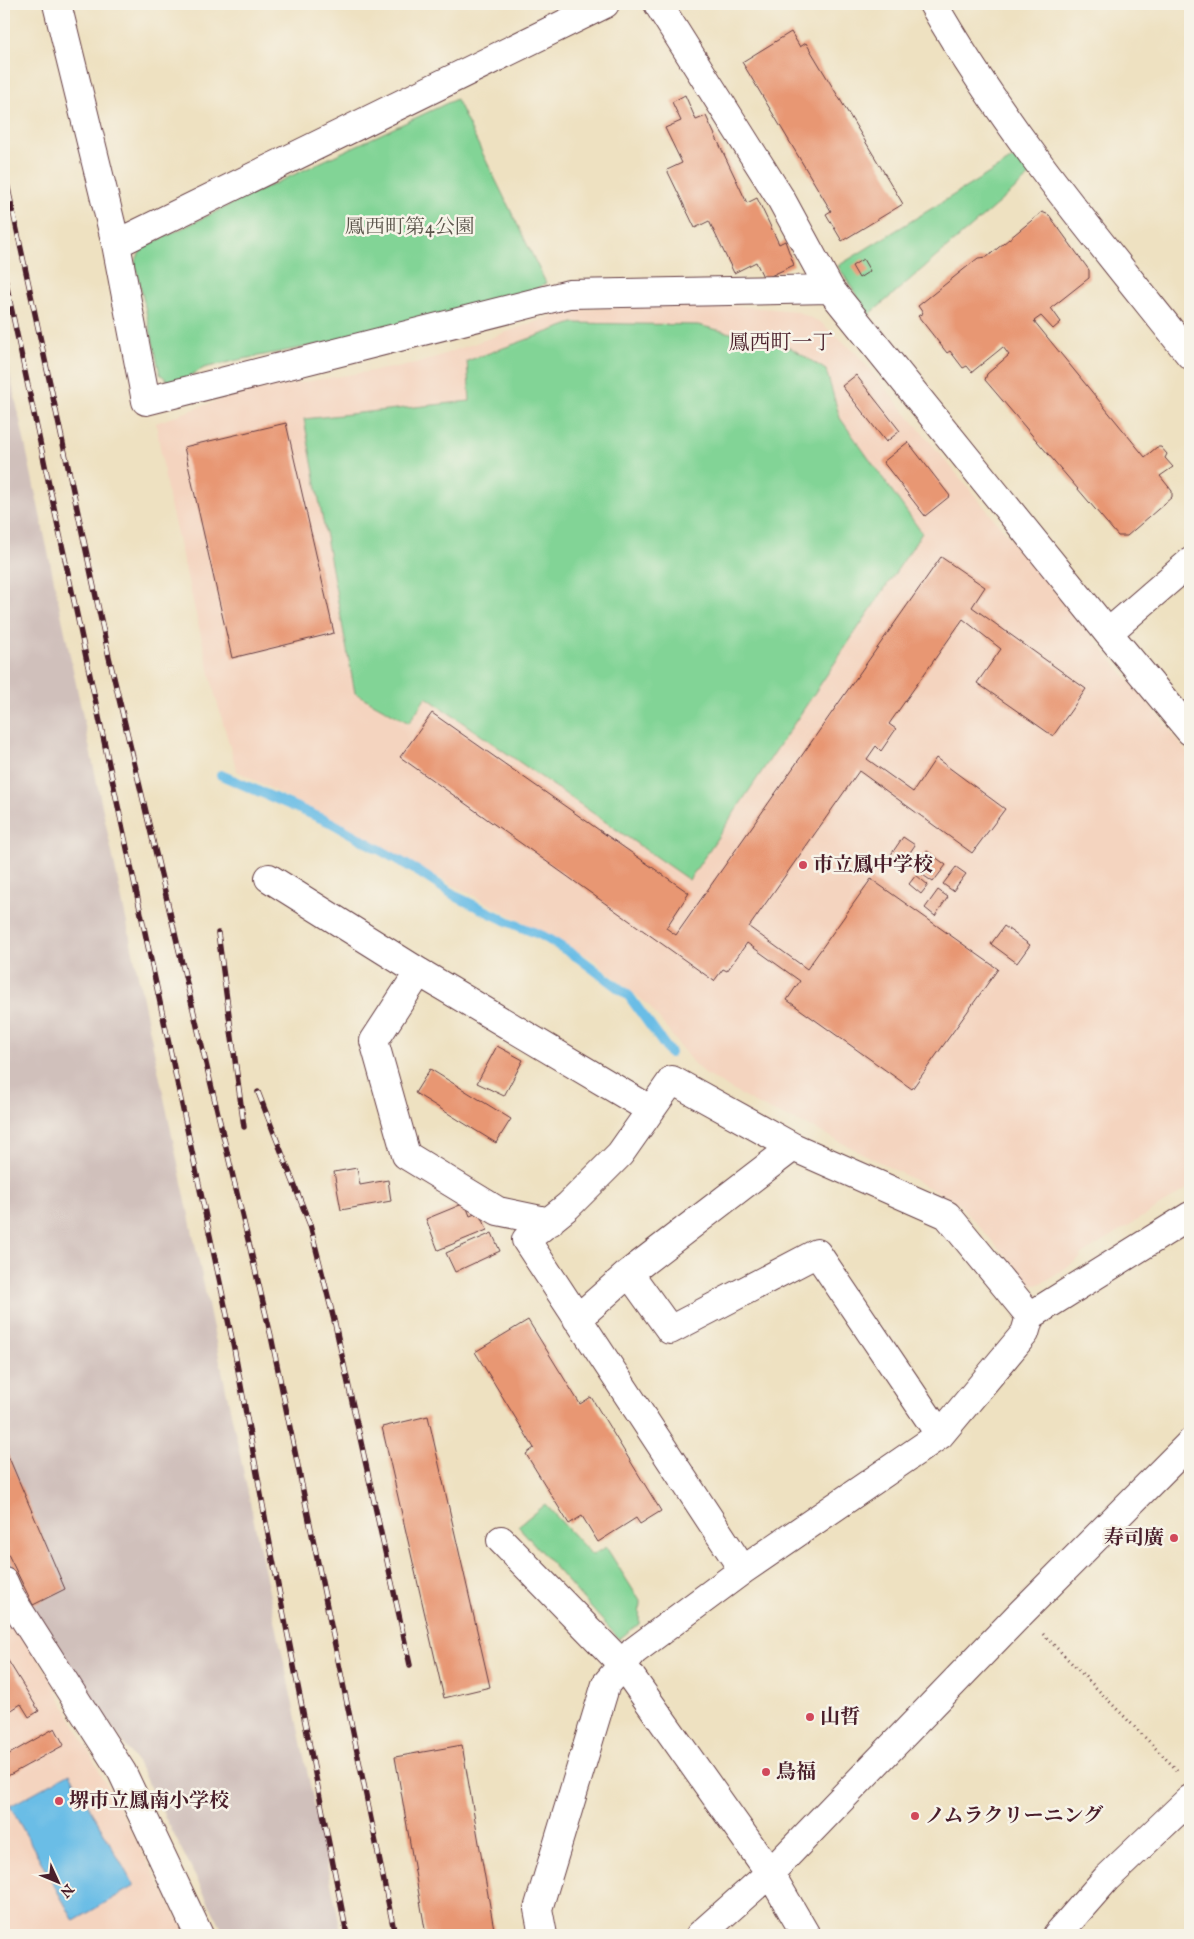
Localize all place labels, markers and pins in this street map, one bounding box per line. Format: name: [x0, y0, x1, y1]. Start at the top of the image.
place label: 市立鳳中学校: [813, 853, 933, 878]
marker: 市立鳳中学校: [797, 859, 809, 871]
place label: 寿司廣: [1104, 1526, 1164, 1551]
marker: 寿司廣: [1168, 1532, 1180, 1544]
place label: 山哲: [820, 1705, 860, 1730]
marker: 山哲: [804, 1711, 816, 1723]
place label: 鳥福: [776, 1760, 816, 1785]
marker: 鳥福: [760, 1766, 772, 1778]
place label: 堺市立鳳南小学校: [69, 1789, 229, 1814]
marker: 堺市立鳳南小学校: [53, 1795, 65, 1807]
place label: ノムラクリーニング: [925, 1804, 1103, 1829]
marker: ノムラクリーニング: [909, 1810, 921, 1822]

